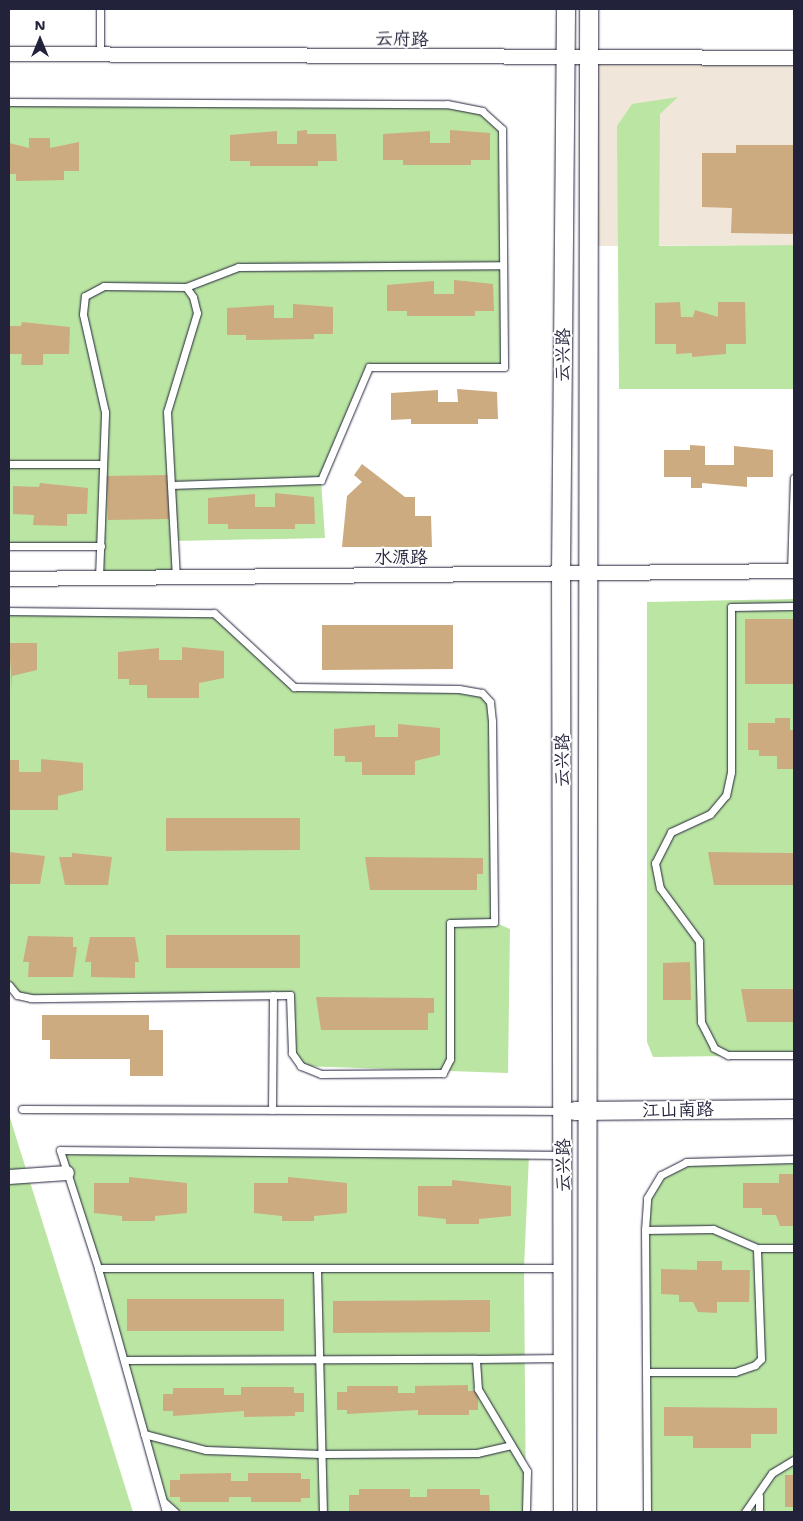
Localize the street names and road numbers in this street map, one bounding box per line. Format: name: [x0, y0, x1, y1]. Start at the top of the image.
street label: 云府路: [375, 28, 429, 50]
street label: 云兴路: [552, 328, 574, 382]
street label: 水源路: [374, 546, 428, 568]
street label: 云兴路: [551, 733, 573, 787]
street label: 江山南路: [642, 1099, 714, 1121]
street label: 云兴路: [552, 1138, 574, 1192]

